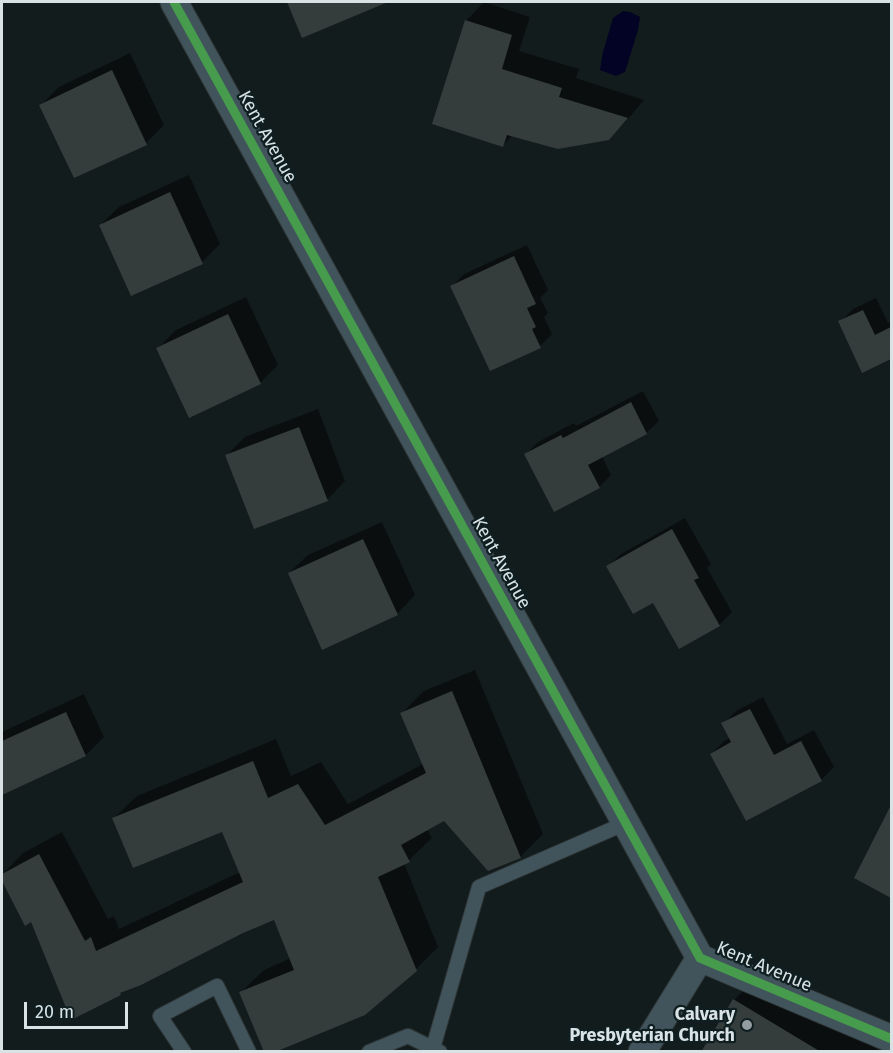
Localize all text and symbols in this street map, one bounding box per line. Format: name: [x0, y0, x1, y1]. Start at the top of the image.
street label: Kent Avenue: [233, 87, 301, 187]
street label: Kent Avenue: [467, 513, 535, 613]
street label: Kent Avenue: [713, 937, 815, 997]
scale bar: [27, 990, 130, 1028]
text: 20 m: [35, 1001, 74, 1023]
place label: Calvary Presbyterian Church: [569, 1004, 735, 1046]
marker: Calvary Presbyterian Church: [740, 1018, 754, 1032]

